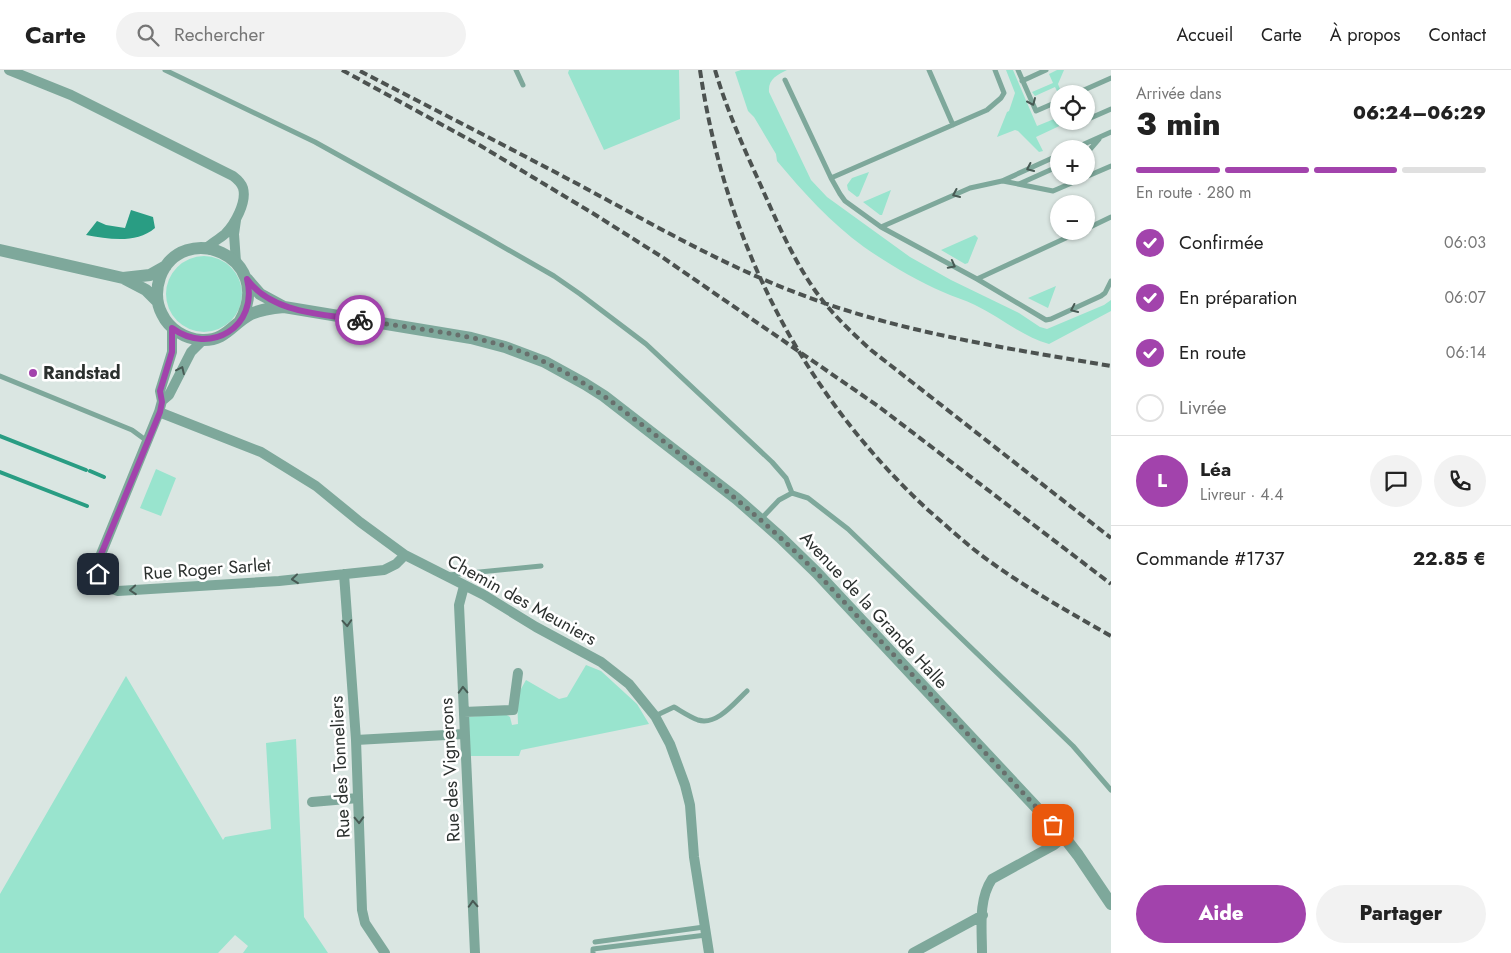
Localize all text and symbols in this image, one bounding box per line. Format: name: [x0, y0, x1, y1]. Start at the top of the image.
search box: [116, 12, 466, 57]
text: Carte: [25, 17, 86, 52]
icon: search: [134, 21, 162, 49]
text: Rechercher: [174, 21, 265, 48]
text: Accueil: [1176, 22, 1233, 48]
text: Carte: [1261, 22, 1302, 48]
text: À propos: [1330, 22, 1400, 48]
text: Contact: [1428, 22, 1486, 48]
text: Arrivée dans: [1136, 82, 1221, 105]
map controls: [1050, 85, 1095, 240]
button: locate: [1050, 85, 1095, 130]
one-way arrow: [1025, 97, 1036, 106]
text: 06:24–06:29: [1353, 99, 1486, 126]
text: 3 min: [1136, 101, 1221, 147]
button: +: [1050, 140, 1095, 185]
one-way arrow: [1026, 161, 1035, 172]
text: En route · 280 m: [1136, 181, 1252, 204]
one-way arrow: [952, 188, 961, 199]
button: −: [1050, 195, 1095, 240]
icon: check: [1136, 229, 1164, 257]
text: Confirmée: [1179, 229, 1264, 256]
text: 06:03: [1444, 231, 1486, 254]
one-way arrow: [947, 259, 956, 269]
icon: check: [1136, 284, 1164, 312]
text: En préparation: [1179, 284, 1297, 311]
text: 06:07: [1444, 286, 1486, 309]
courier: [335, 295, 385, 345]
one-way arrow: [1070, 302, 1079, 313]
icon: bike: [346, 306, 374, 334]
icon: check: [1136, 339, 1164, 367]
text: En route: [1179, 339, 1246, 366]
text: 06:14: [1446, 341, 1486, 364]
place label: Randstad: [43, 360, 121, 386]
one-way arrow: [175, 366, 186, 375]
marker: Randstad: [27, 367, 39, 379]
text: Livrée: [1179, 394, 1227, 421]
button: chat: [1370, 455, 1422, 507]
button: phone: [1434, 455, 1486, 507]
text: Léa: [1200, 456, 1231, 483]
text: L: [1157, 467, 1167, 494]
text: Livreur · 4.4: [1200, 483, 1284, 506]
street label: Avenue de la Grande Halle: [794, 525, 954, 695]
text: Commande #1737: [1136, 545, 1285, 572]
text: 22.85 €: [1413, 545, 1486, 572]
street label: Chemin des Meuniers: [443, 548, 601, 652]
street label: Rue Roger Sarlet: [142, 552, 272, 586]
pin: [77, 553, 119, 595]
icon: home: [84, 560, 112, 588]
one-way arrow: [291, 573, 299, 584]
one-way arrow: [129, 585, 137, 596]
one-way arrow: [342, 619, 353, 627]
one-way arrow: [457, 685, 468, 693]
street label: Rue des Tonneliers: [323, 695, 357, 839]
street label: Rue des Vignerons: [433, 697, 467, 843]
pin: [1032, 804, 1074, 846]
icon: bag: [1039, 811, 1067, 839]
one-way arrow: [353, 816, 364, 824]
button: Aide: [1136, 885, 1306, 943]
button: Partager: [1316, 885, 1486, 943]
one-way arrow: [467, 900, 478, 908]

